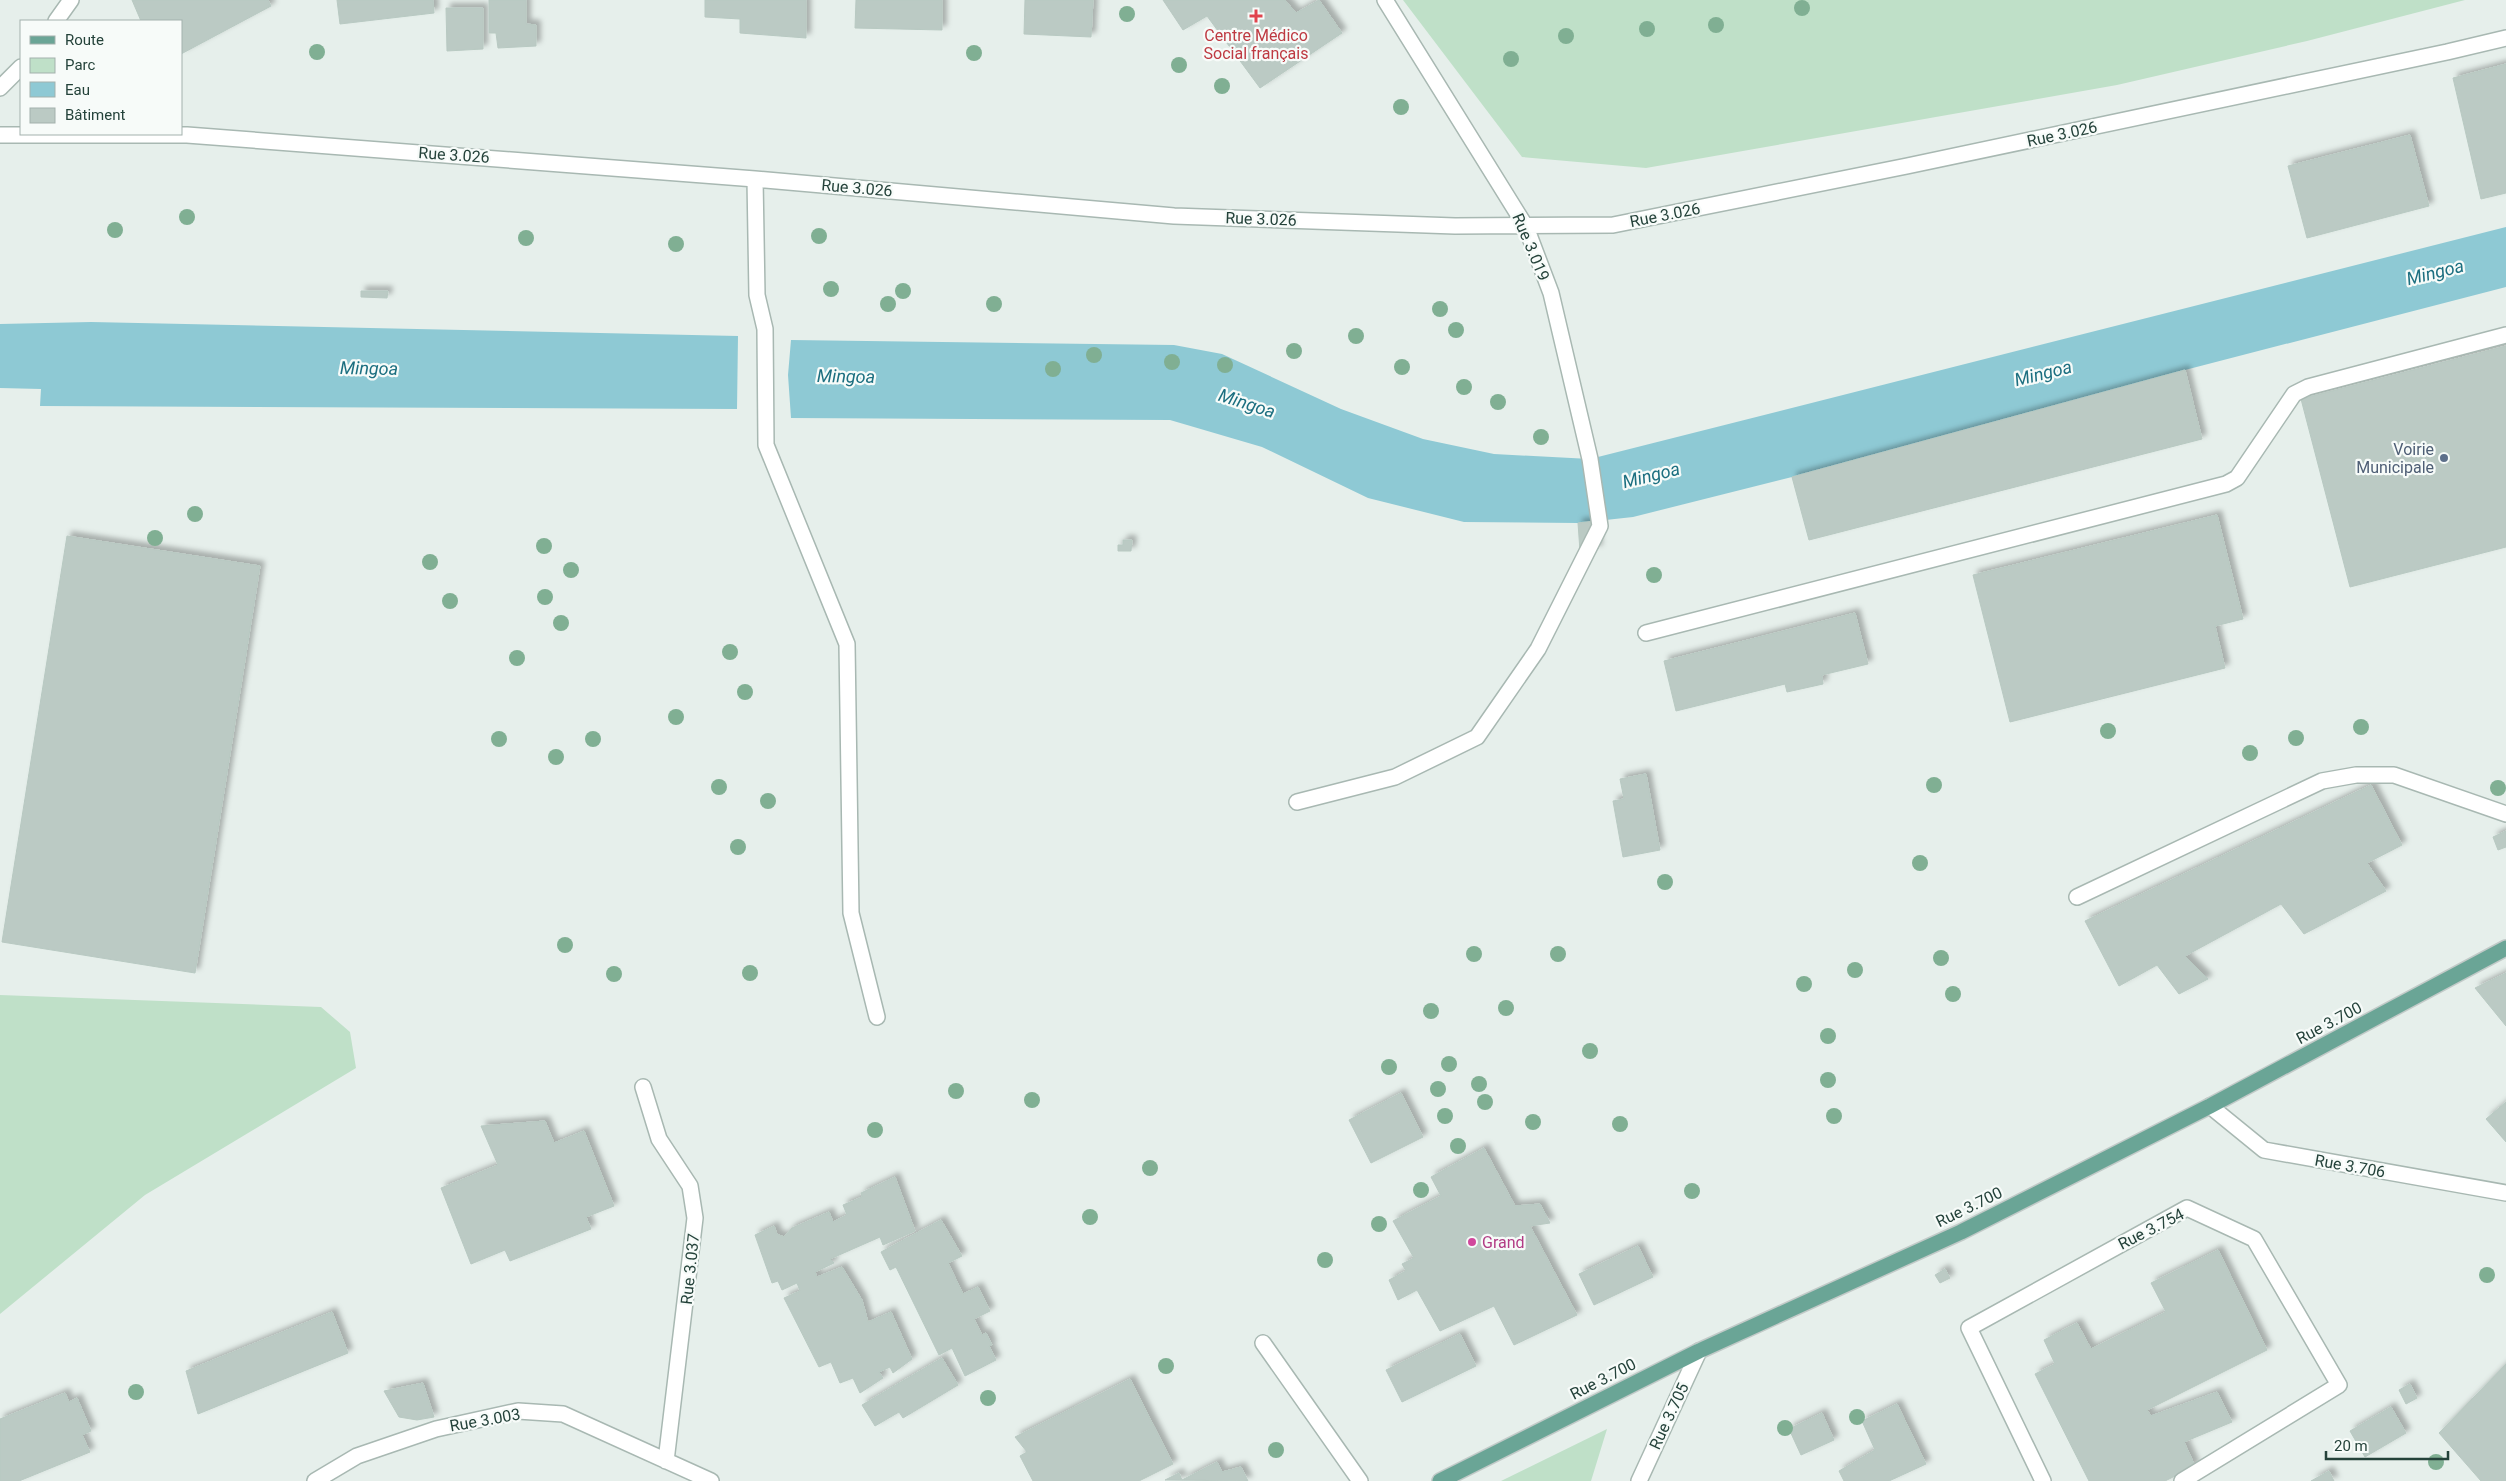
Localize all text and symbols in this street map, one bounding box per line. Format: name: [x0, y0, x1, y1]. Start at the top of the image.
marker: Centre Médico Social français: [1249, 9, 1263, 23]
legend: [20, 20, 182, 135]
place label: Centre Médico Social français: [1204, 26, 1308, 63]
text: Route: [65, 31, 104, 49]
text: Parc: [65, 56, 95, 74]
text: Eau: [65, 81, 90, 99]
text: Bâtiment: [65, 106, 125, 124]
street label: Rue 3.026: [2025, 117, 2099, 151]
street label: Rue 3.026: [418, 143, 490, 167]
street label: Rue 3.026: [821, 175, 893, 201]
street label: Rue 3.026: [1628, 199, 1702, 231]
street label: Rue 3.026: [1225, 208, 1297, 230]
street label: Rue 3.019: [1508, 210, 1554, 284]
water label: Mingoa: [2404, 255, 2466, 289]
water label: Mingoa: [2012, 356, 2074, 390]
water label: Mingoa: [340, 357, 398, 379]
water label: Mingoa: [817, 365, 875, 387]
water label: Mingoa: [1216, 384, 1278, 422]
place label: Voirie Municipale: [2356, 440, 2434, 477]
marker: Voirie Municipale: [2438, 452, 2450, 464]
water label: Mingoa: [1620, 458, 1682, 492]
street label: Rue 3.700: [2293, 998, 2365, 1048]
street label: Rue 3.706: [2313, 1150, 2387, 1182]
street label: Rue 3.700: [1933, 1183, 2005, 1231]
street label: Rue 3.754: [2115, 1204, 2187, 1254]
street label: Rue 3.037: [677, 1233, 703, 1305]
place label: Grand: [1482, 1233, 1525, 1252]
marker: Grand: [1466, 1236, 1478, 1248]
street label: Rue 3.700: [1567, 1354, 1639, 1404]
street label: Rue 3.705: [1645, 1380, 1693, 1452]
street label: Rue 3.003: [448, 1404, 522, 1436]
scale bar: [2326, 1428, 2448, 1460]
text: 20 m: [2334, 1437, 2368, 1455]

